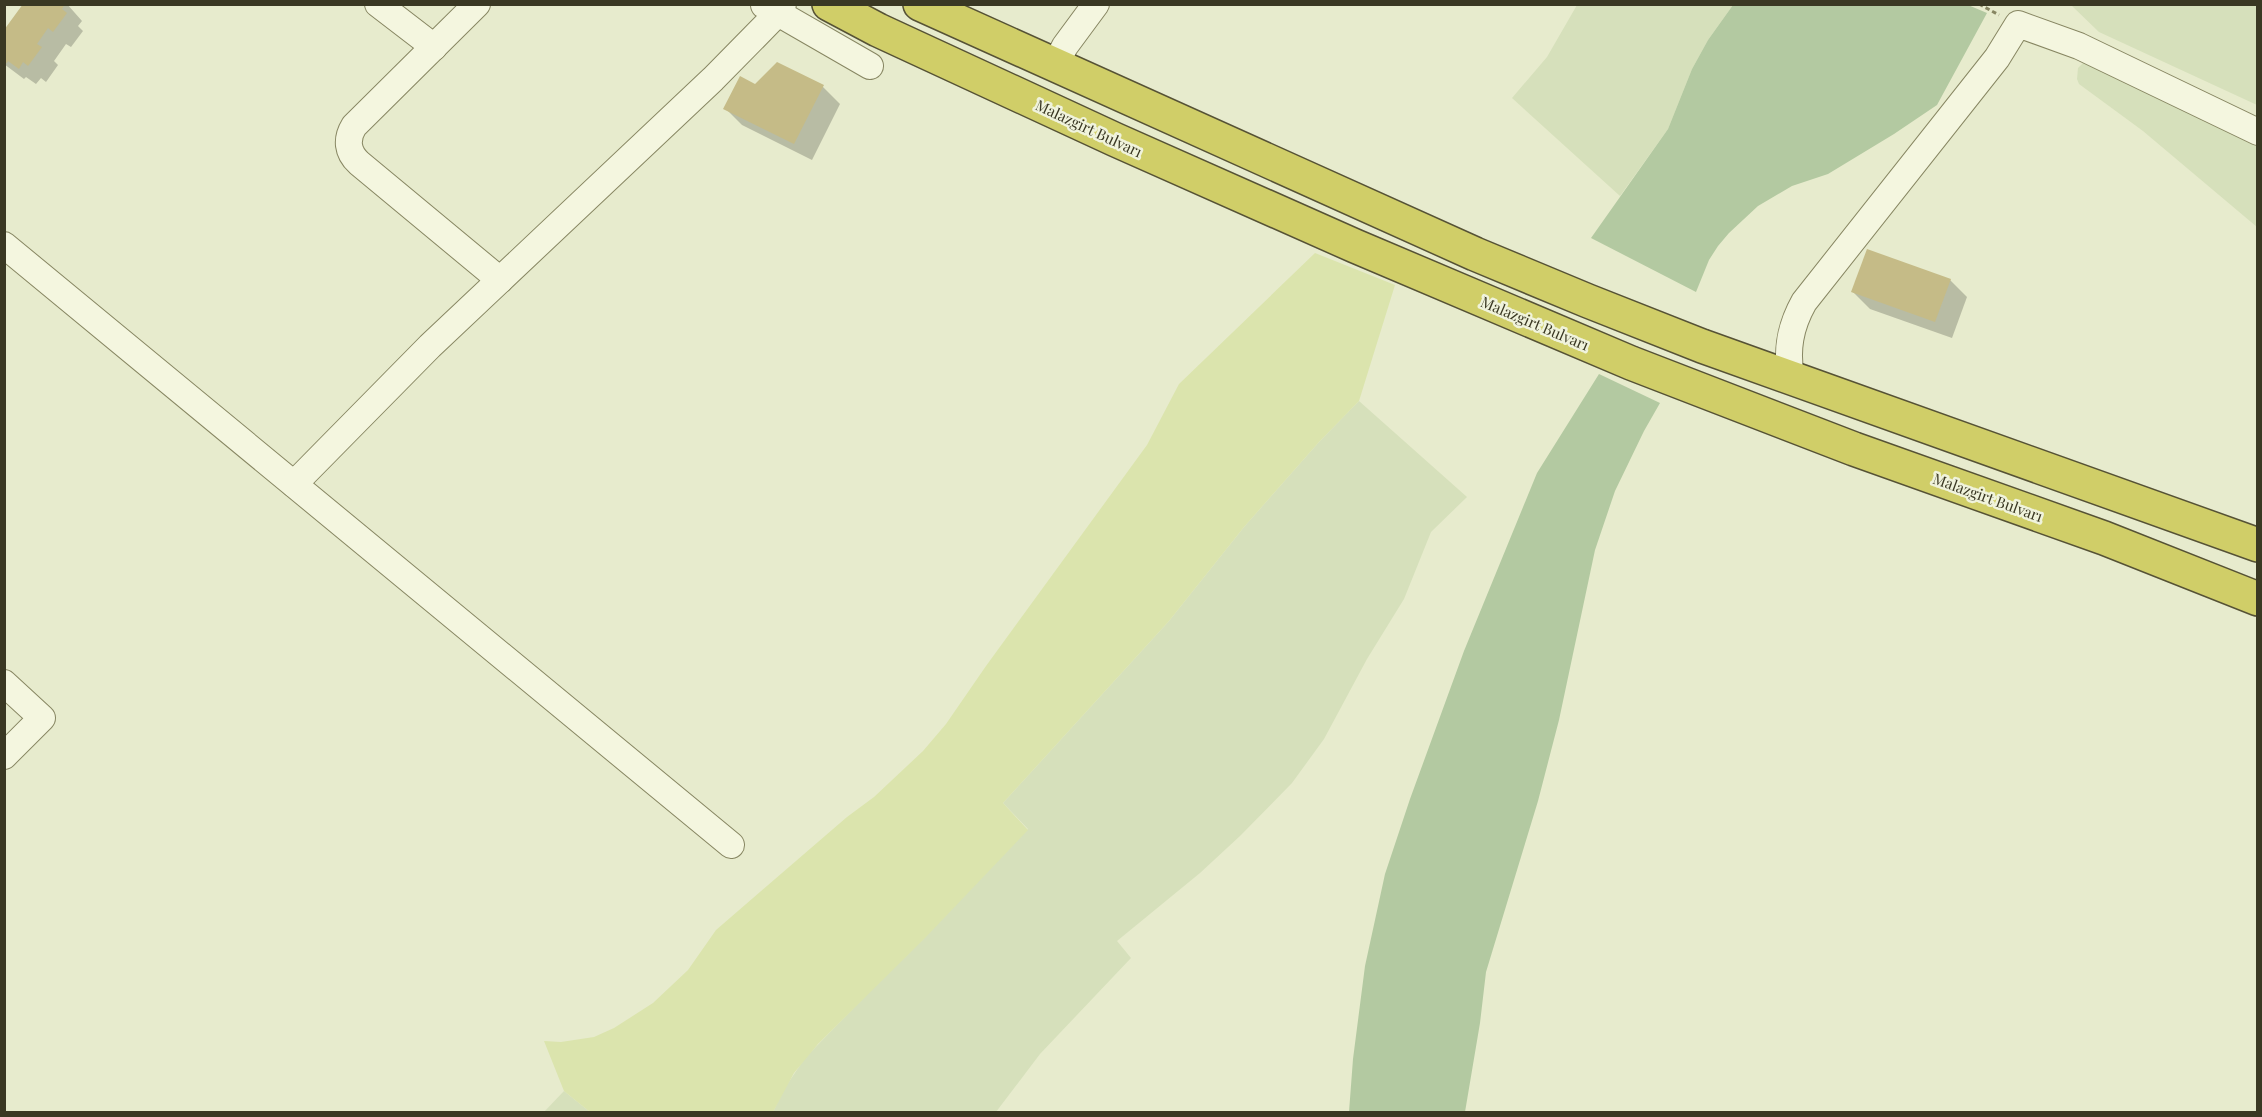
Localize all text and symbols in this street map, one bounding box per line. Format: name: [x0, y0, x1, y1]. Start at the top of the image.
street label: Malazgirt Bulvarı: [1033, 95, 1146, 162]
street label: Malazgirt Bulvarı: [1478, 291, 1593, 355]
street label: Malazgirt Bulvarı: [1930, 468, 2046, 526]

